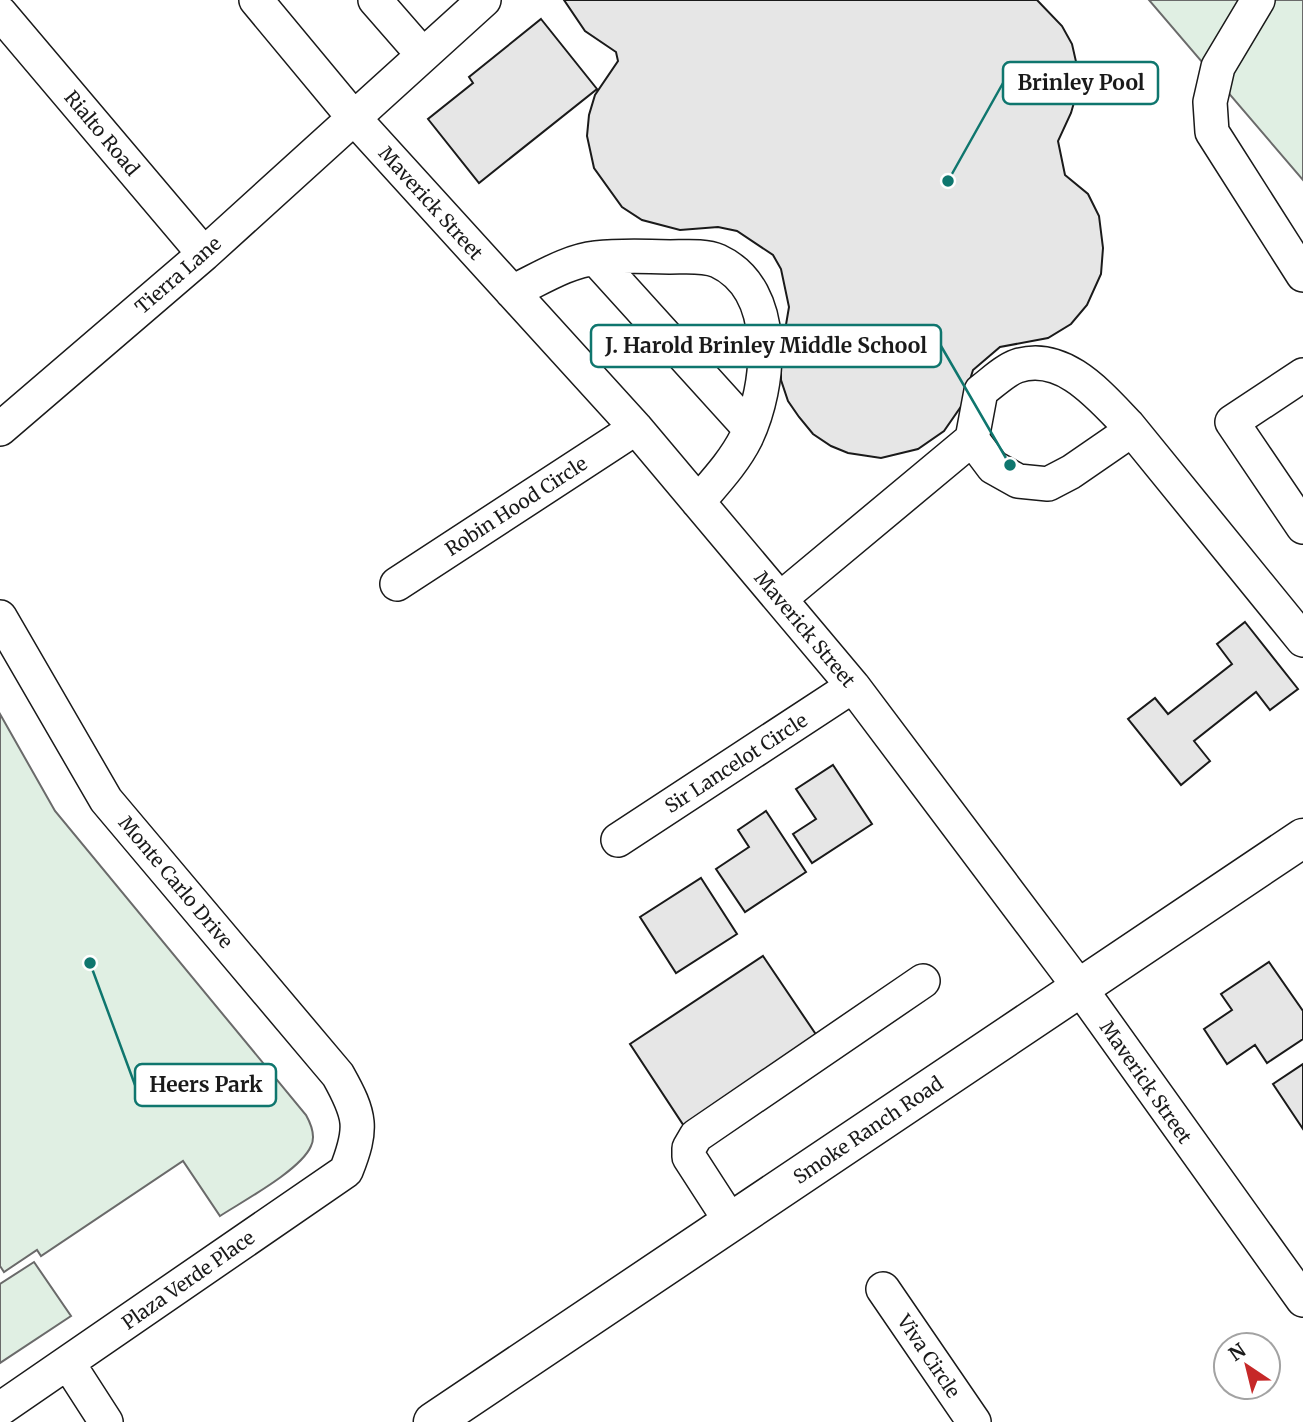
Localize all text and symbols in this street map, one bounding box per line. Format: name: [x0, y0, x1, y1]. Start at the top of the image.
callout: Brinley Pool: [1003, 62, 1158, 104]
text: Brinley Pool: [1017, 69, 1145, 96]
street label: Rialto Road: [59, 85, 145, 181]
street label: Maverick Street: [374, 141, 489, 265]
street label: Tierra Lane: [130, 231, 226, 319]
callout: J. Harold Brinley Middle School: [591, 325, 941, 367]
text: J. Harold Brinley Middle School: [604, 332, 927, 359]
street label: Robin Hood Circle: [441, 451, 592, 561]
street label: Maverick Street: [749, 566, 861, 692]
street label: Sir Lancelot Circle: [660, 708, 812, 818]
street label: Monte Carlo Drive: [114, 811, 238, 953]
street label: Maverick Street: [1095, 1016, 1198, 1148]
callout: Heers Park: [135, 1064, 276, 1106]
text: Heers Park: [149, 1071, 263, 1098]
street label: Smoke Ranch Road: [789, 1071, 947, 1189]
street label: Plaza Verde Place: [117, 1225, 259, 1335]
street label: Viva Circle: [892, 1309, 966, 1402]
north arrow: [1212, 1331, 1282, 1401]
text: N: [1224, 1338, 1250, 1366]

